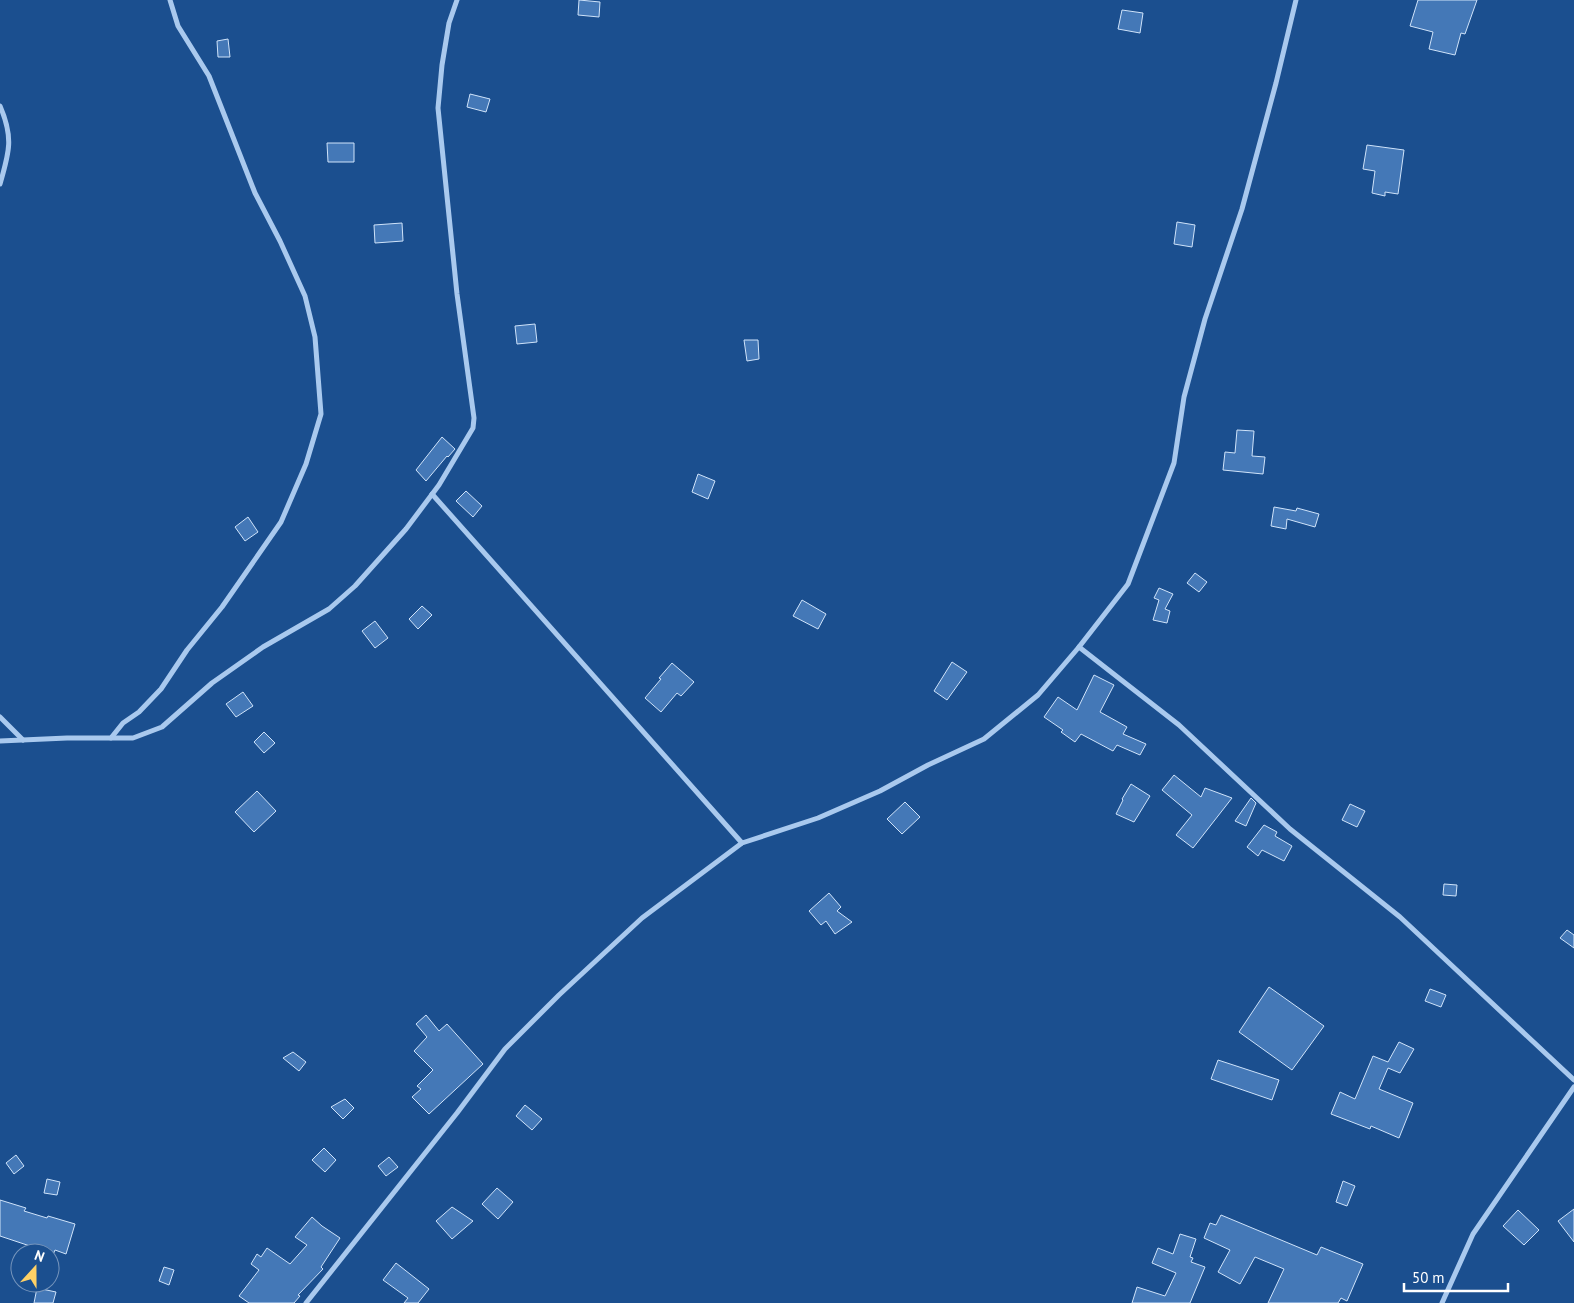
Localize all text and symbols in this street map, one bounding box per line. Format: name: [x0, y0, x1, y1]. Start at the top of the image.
north arrow: [10, 1243, 60, 1293]
text: N: [32, 1246, 47, 1266]
scale bar: [1404, 1260, 1508, 1292]
text: 50 m: [1412, 1268, 1445, 1287]

